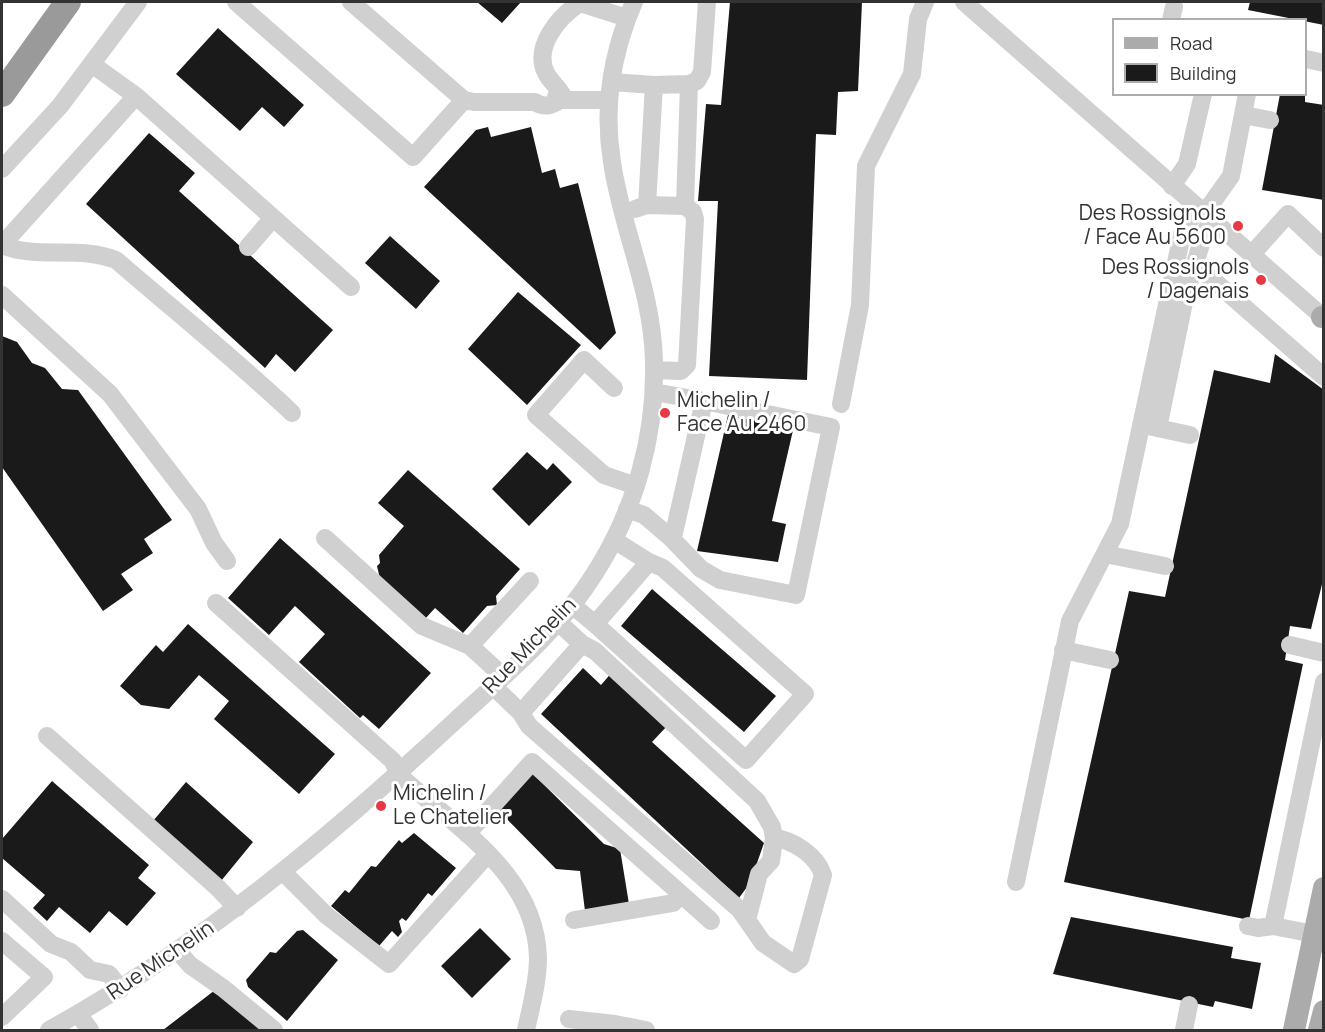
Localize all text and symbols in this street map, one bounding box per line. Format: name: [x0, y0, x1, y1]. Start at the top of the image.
legend: [1112, 18, 1307, 96]
text: Road: [1170, 31, 1213, 55]
text: Building: [1170, 61, 1236, 85]
place label: Des Rossignols / Face Au 5600: [1079, 201, 1226, 251]
marker: Des Rossignols / Face Au 5600: [1231, 219, 1245, 233]
place label: Des Rossignols / Dagenais: [1102, 255, 1249, 305]
marker: Des Rossignols / Dagenais: [1254, 273, 1268, 287]
place label: Michelin / Face Au 2460: [677, 388, 806, 438]
marker: Michelin / Face Au 2460: [658, 406, 672, 420]
street label: Rue Michelin: [478, 593, 582, 699]
place label: Michelin / Le Chatelier: [393, 781, 509, 831]
marker: Michelin / Le Chatelier: [374, 799, 388, 813]
street label: Rue Michelin: [103, 916, 219, 1006]

